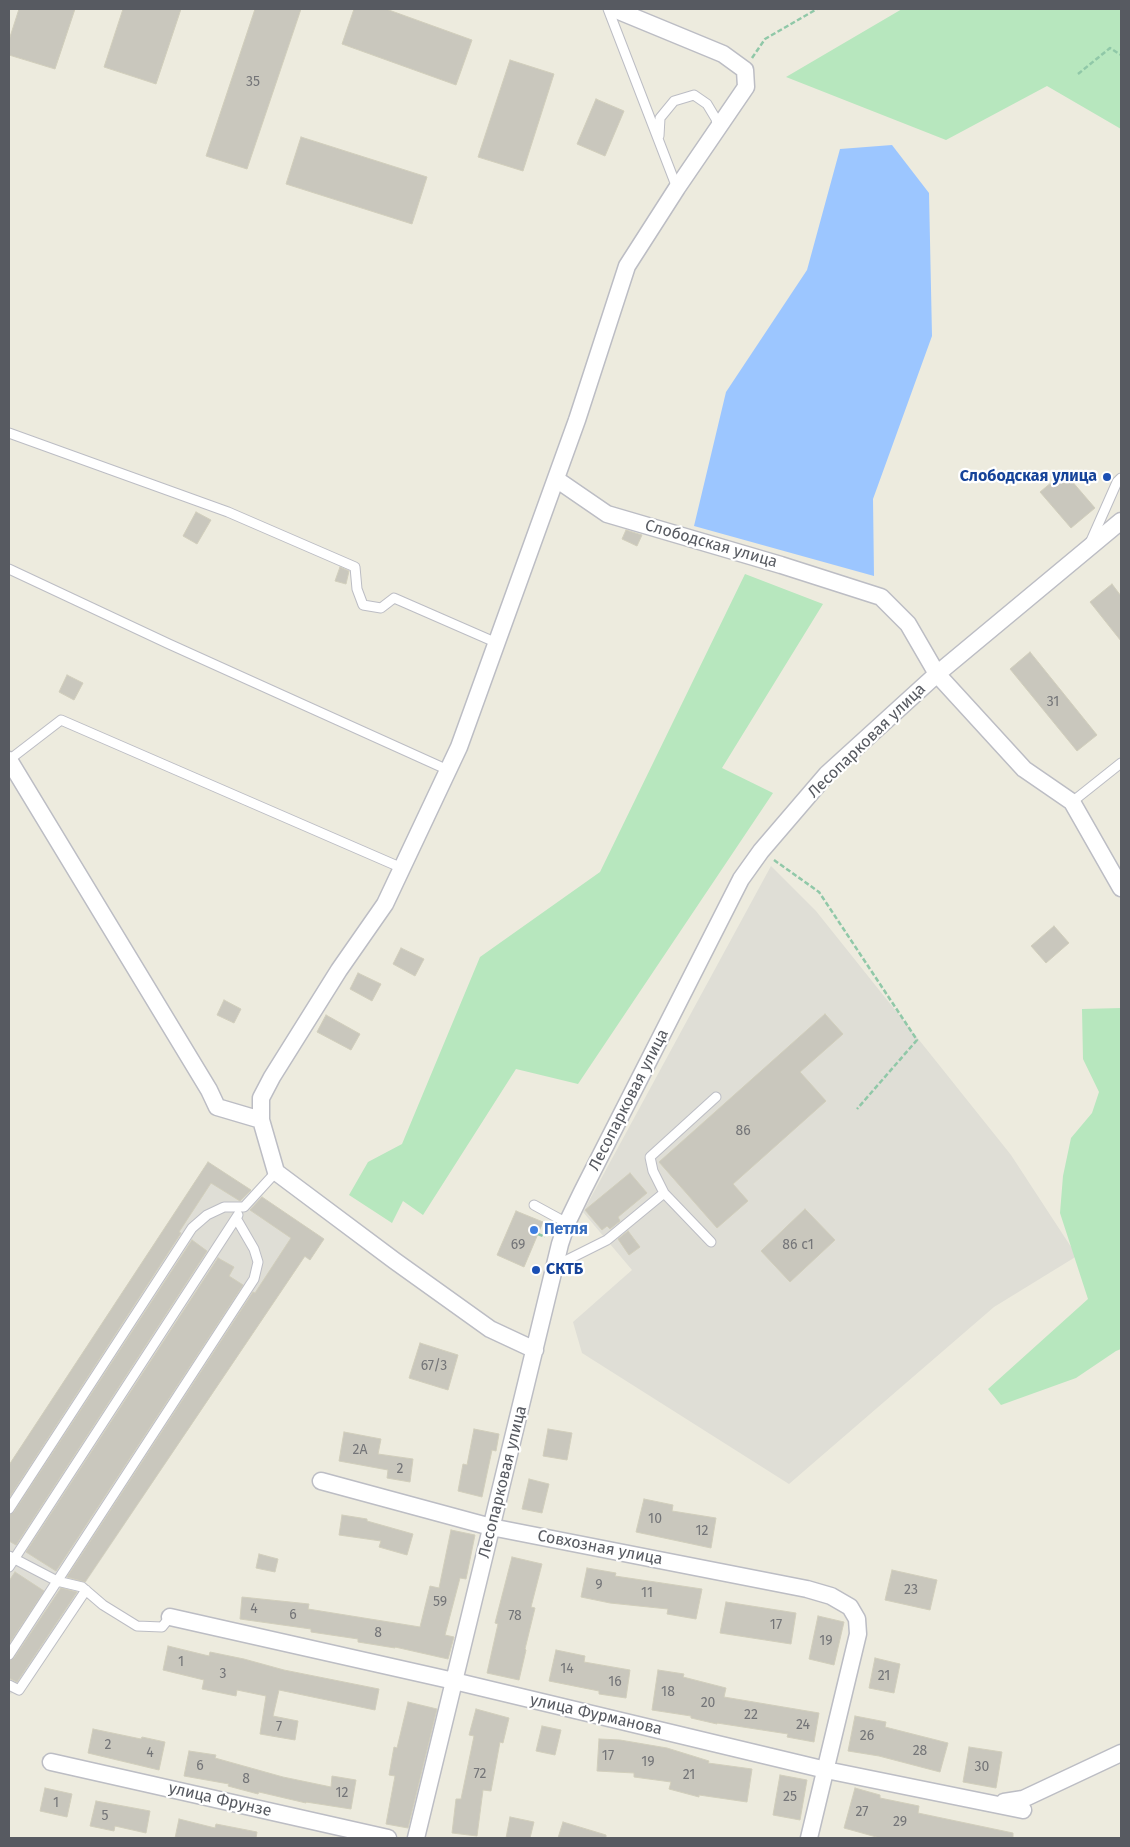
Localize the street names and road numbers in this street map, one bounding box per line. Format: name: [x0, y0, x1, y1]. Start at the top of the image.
street label: Слободская улица: [643, 516, 779, 572]
street label: Лесопарковая улица: [804, 680, 930, 802]
street label: Лесопарковая улица: [585, 1026, 673, 1174]
street label: Лесопарковая улица: [475, 1404, 531, 1560]
street label: Совхозная улица: [536, 1526, 664, 1570]
street label: улица Фурманова: [528, 1690, 664, 1740]
street label: улица Фрунзе: [166, 1779, 274, 1821]

